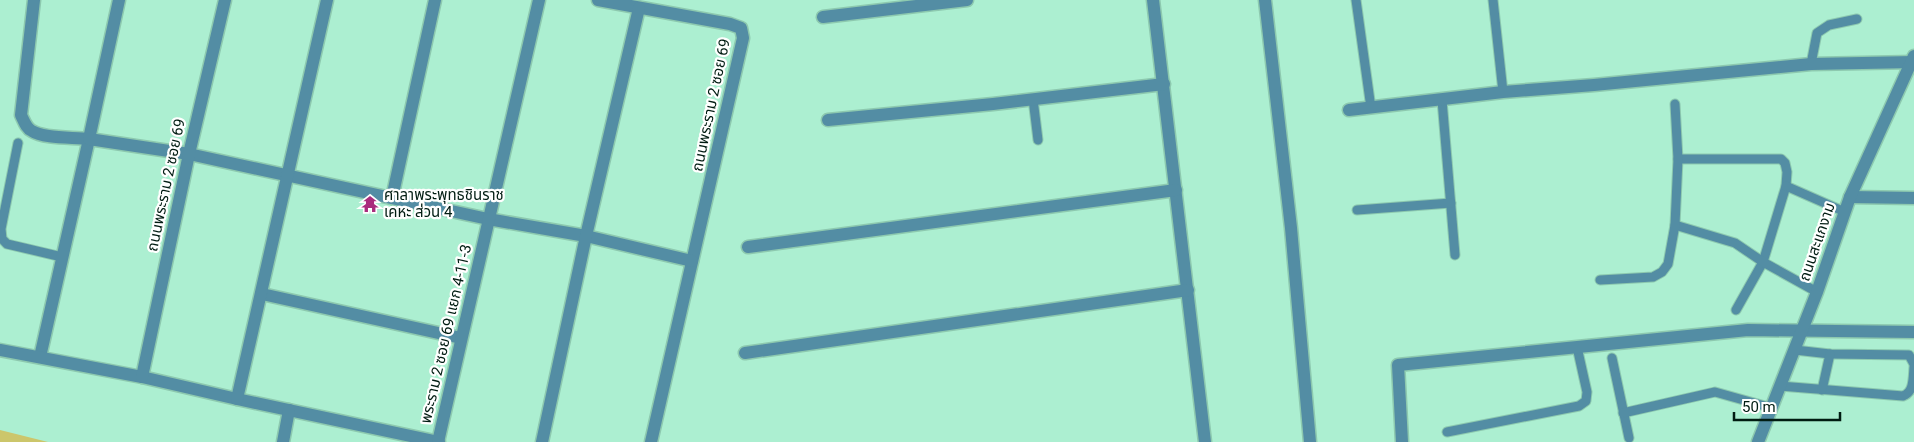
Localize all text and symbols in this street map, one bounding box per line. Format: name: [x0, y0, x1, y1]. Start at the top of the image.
street label: ถนนพระราม 2 ซอย 69: [688, 37, 734, 173]
street label: ถนนพระราม 2 ซอย 69: [143, 117, 189, 253]
place label: ศาลาพระพุทธชินราช เคหะ ส่วน 4: [384, 186, 504, 221]
temple icon: ศาลาพระพุทธชินราช เคหะ ส่วน 4: [360, 194, 380, 214]
street label: ถนนสะแกงาม: [1795, 200, 1839, 284]
street label: พระราม 2 ซอย 69 แยก 4-11-3: [417, 243, 475, 425]
scale bar: [1734, 390, 1840, 422]
text: 50 m: [1742, 398, 1776, 416]

